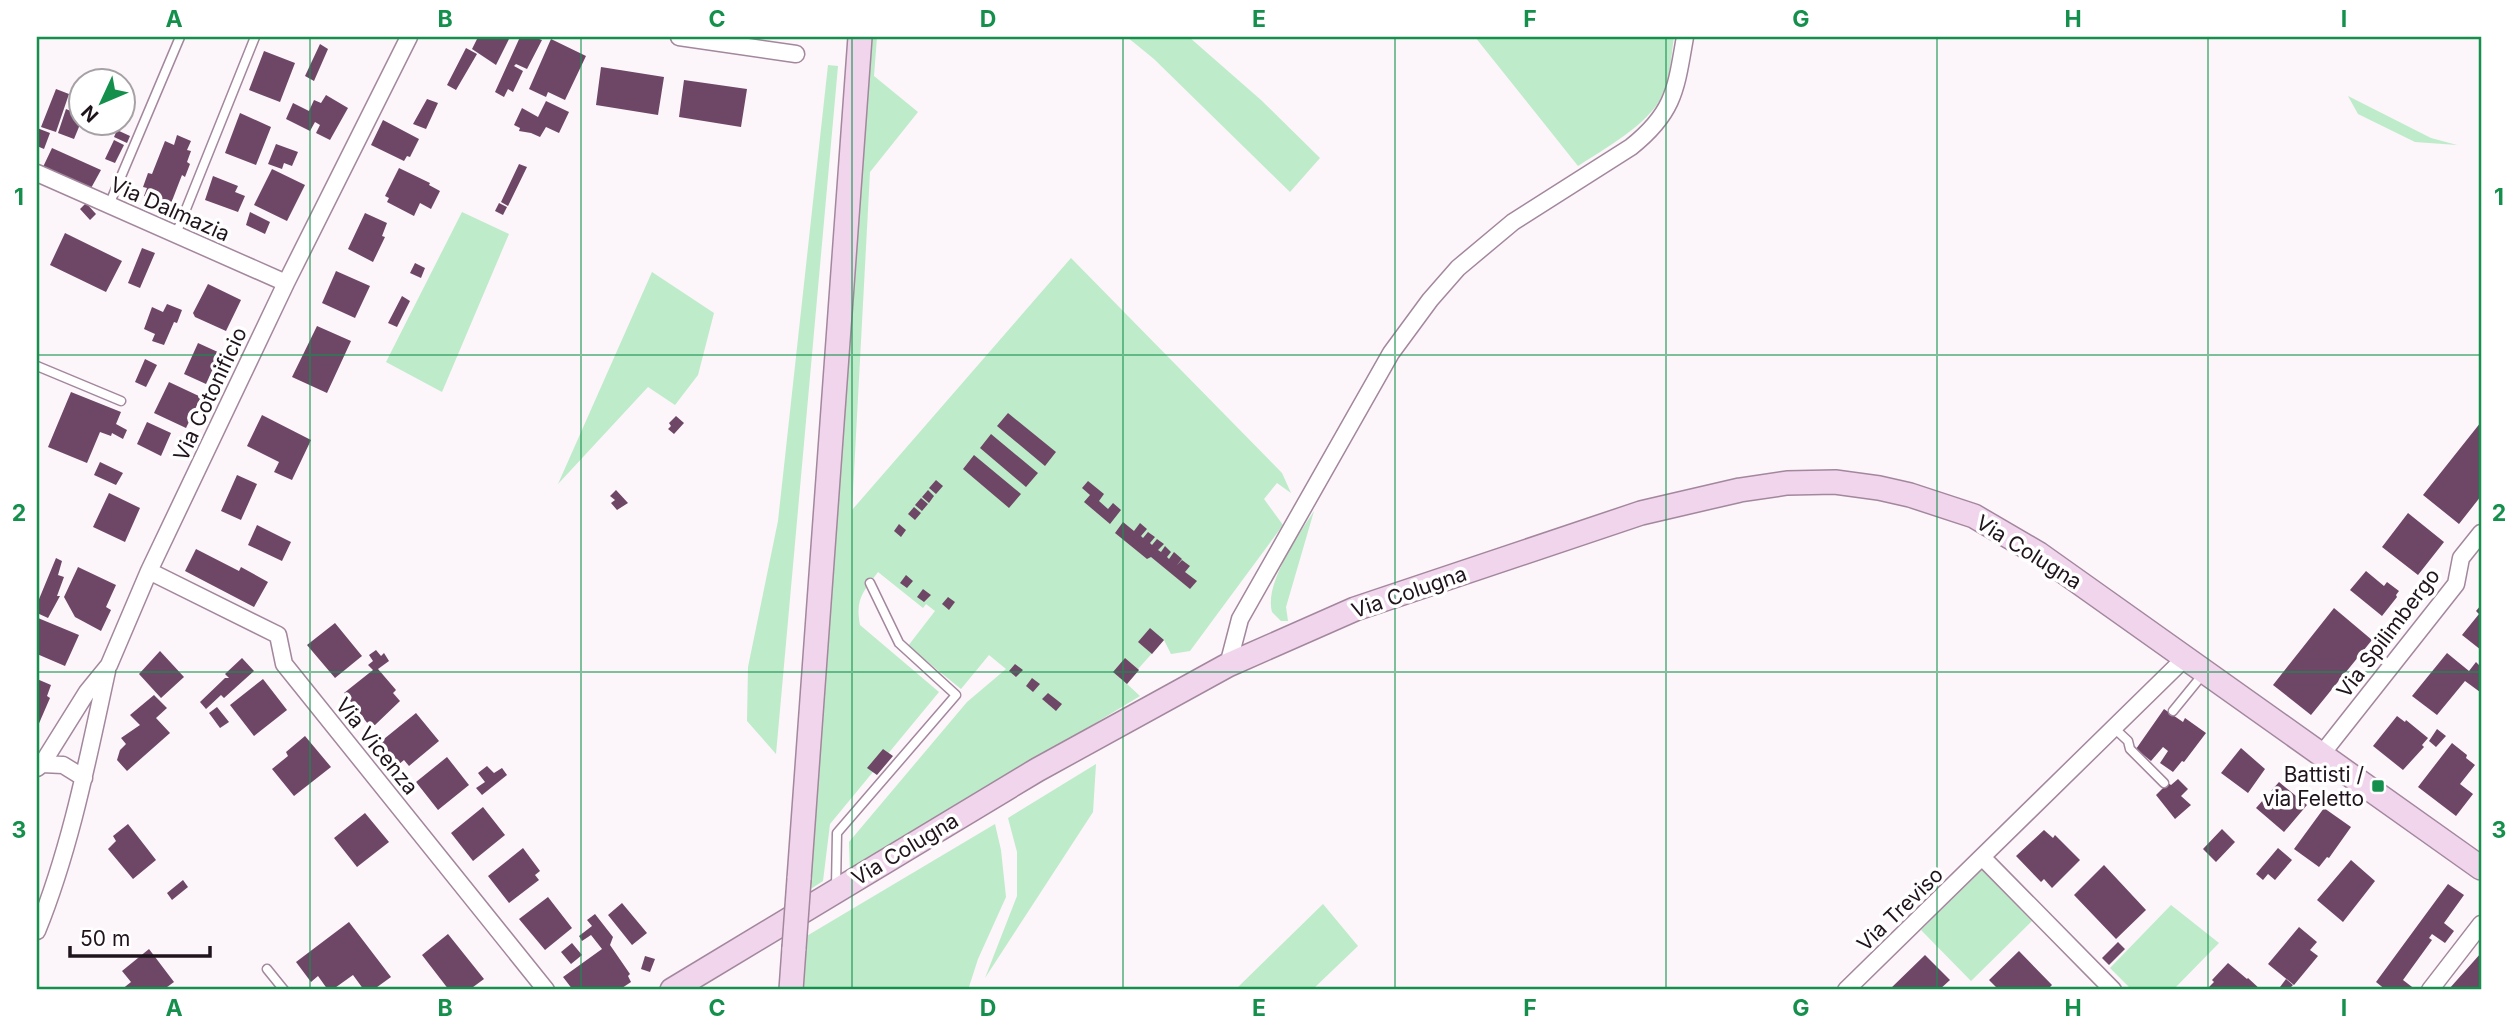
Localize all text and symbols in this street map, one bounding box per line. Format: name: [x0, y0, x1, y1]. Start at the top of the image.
text: A: [165, 5, 183, 33]
text: B: [437, 5, 453, 33]
text: C: [708, 5, 726, 33]
text: D: [980, 5, 996, 33]
text: E: [1252, 5, 1266, 33]
text: F: [1523, 5, 1537, 33]
text: G: [1792, 5, 1810, 33]
text: H: [2064, 5, 2082, 33]
text: I: [2341, 5, 2347, 33]
north arrow: [66, 66, 136, 136]
text: N: [77, 100, 103, 127]
street label: Via Dalmazia: [106, 172, 234, 246]
text: 1: [14, 183, 24, 211]
text: 1: [2494, 183, 2504, 211]
street label: Via Cotonificio: [168, 323, 252, 465]
text: 2: [12, 499, 26, 527]
text: 2: [2492, 499, 2506, 527]
street label: Via Colugna: [1972, 510, 2086, 594]
street label: Via Colugna: [1348, 561, 1470, 623]
street label: Via Spilimbergo: [2331, 563, 2445, 703]
street label: Via Vicenza: [331, 693, 423, 799]
place label: Battisti / via Feletto: [2263, 762, 2364, 811]
marker: Battisti / via Feletto: [2370, 778, 2386, 794]
street label: Via Colugna: [847, 807, 963, 891]
text: 3: [12, 816, 26, 844]
text: 3: [2492, 816, 2506, 844]
street label: Via Treviso: [1852, 862, 1948, 956]
scale bar: [70, 915, 210, 959]
text: 50 m: [80, 926, 130, 951]
text: A: [165, 994, 183, 1022]
text: B: [437, 994, 453, 1022]
text: C: [708, 994, 726, 1022]
text: D: [980, 994, 996, 1022]
text: E: [1252, 994, 1266, 1022]
text: F: [1523, 994, 1537, 1022]
text: G: [1792, 994, 1810, 1022]
text: H: [2064, 994, 2082, 1022]
text: I: [2341, 994, 2347, 1022]

